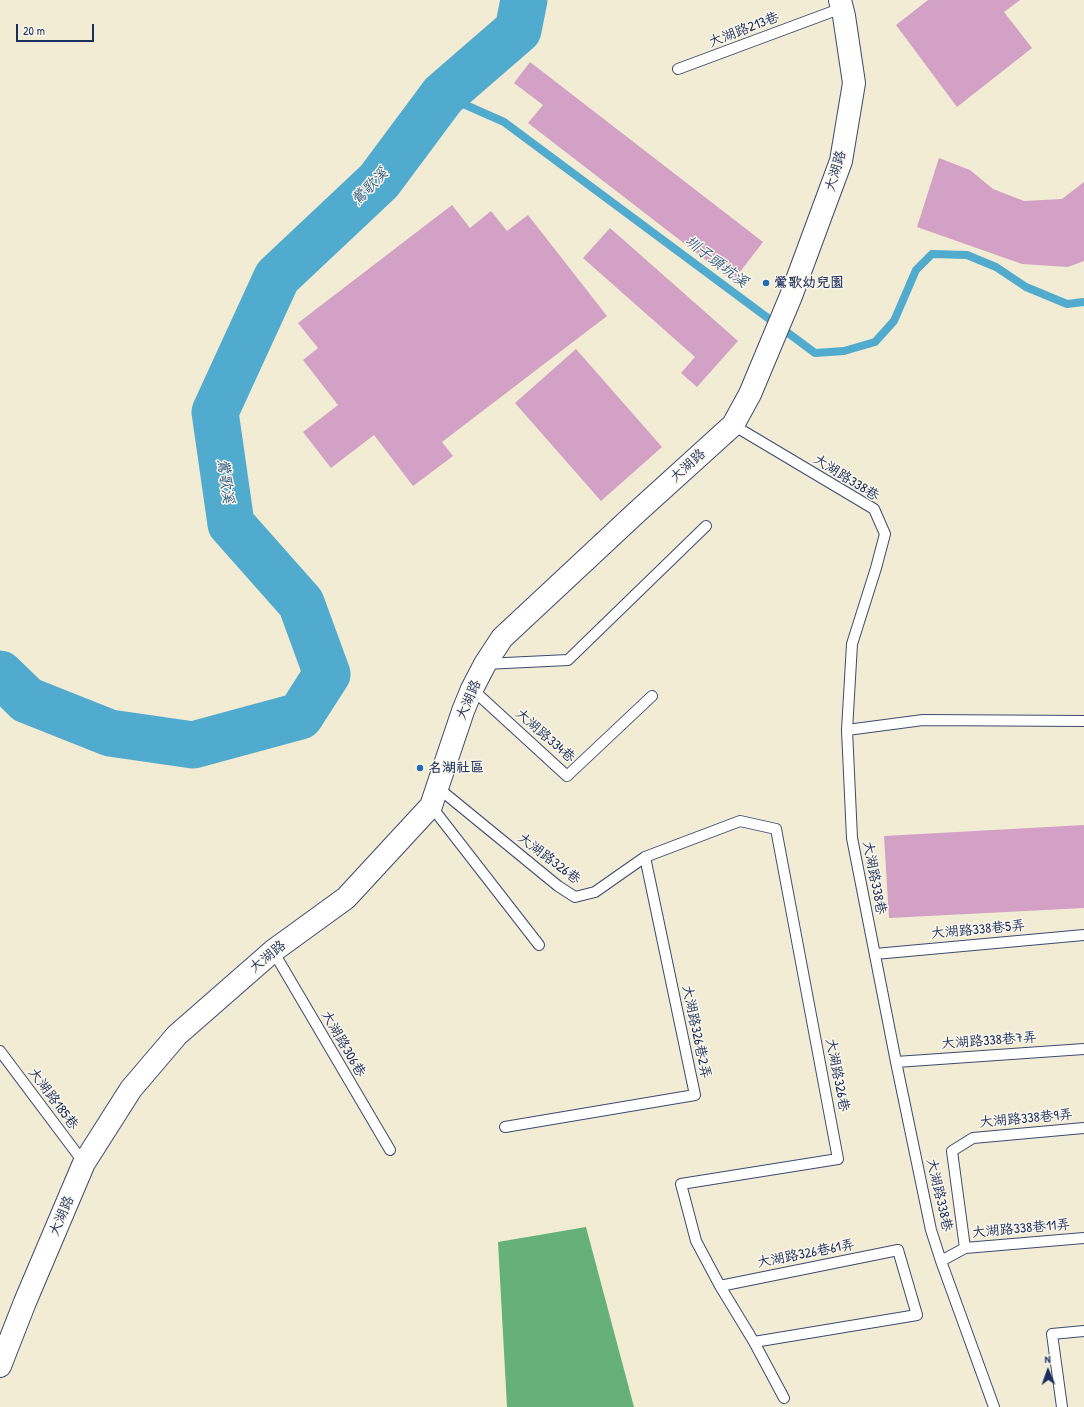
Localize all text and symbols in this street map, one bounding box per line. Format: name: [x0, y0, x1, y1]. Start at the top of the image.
street label: 大湖路213巷: [706, 9, 782, 51]
scale bar: [18, 16, 96, 42]
text: 20 m: [23, 22, 45, 39]
street label: 大湖路: [822, 148, 850, 194]
water label: 鶯歌溪: [348, 165, 392, 209]
water label: 圳子頭坑溪: [681, 232, 751, 292]
place label: 鶯歌幼兒園: [774, 275, 844, 291]
marker: 鶯歌幼兒園: [761, 278, 771, 288]
street label: 大湖路: [667, 446, 709, 486]
street label: 大湖路338巷: [810, 451, 882, 505]
water label: 鶯歌溪: [213, 457, 237, 505]
street label: 大湖路: [453, 677, 485, 723]
street label: 大湖路334巷: [512, 705, 578, 767]
place label: 名湖社區: [428, 760, 484, 776]
marker: 名湖社區: [415, 763, 425, 773]
street label: 大湖路326巷: [514, 830, 584, 888]
street label: 大湖路338巷: [859, 840, 889, 916]
street label: 大湖路338巷5弄: [930, 918, 1026, 942]
street label: 大湖路: [246, 937, 290, 977]
street label: 大湖路326巷2弄: [678, 984, 714, 1080]
street label: 大湖路306巷: [317, 1008, 369, 1080]
street label: 大湖路338巷7弄: [941, 1029, 1037, 1053]
street label: 大湖路326巷: [822, 1037, 852, 1113]
street label: 大湖路185巷: [24, 1065, 82, 1133]
street label: 大湖路338巷9弄: [979, 1107, 1073, 1131]
street label: 大湖路338巷: [922, 1157, 956, 1233]
street label: 大湖路: [46, 1193, 78, 1239]
street label: 大湖路338巷11弄: [971, 1216, 1071, 1242]
street label: 大湖路326巷61弄: [756, 1236, 856, 1272]
north arrow: [1028, 1351, 1068, 1391]
text: N: [1044, 1352, 1051, 1366]

